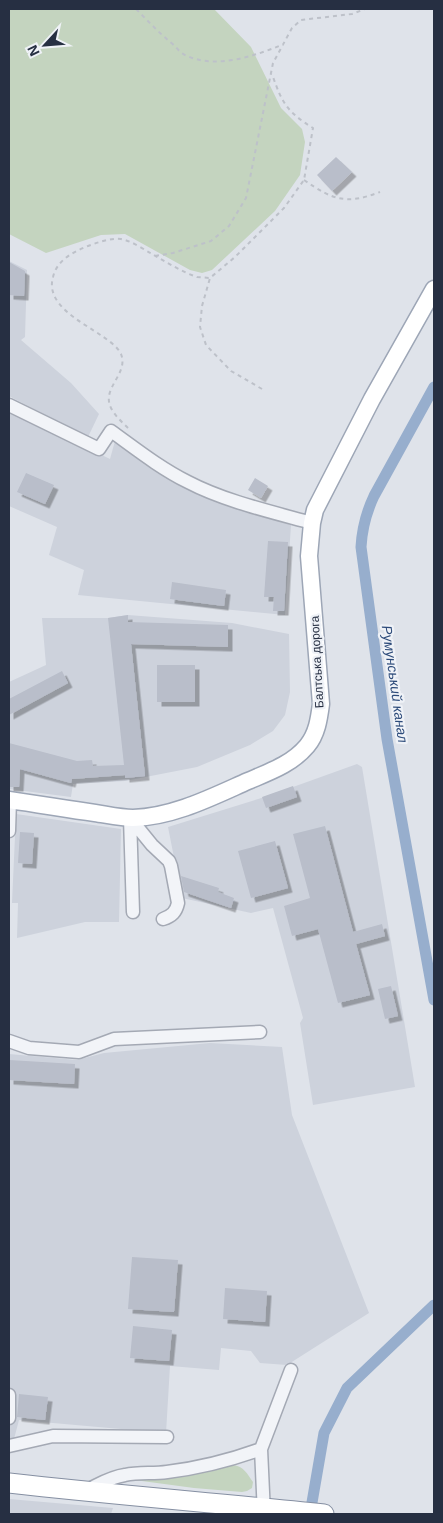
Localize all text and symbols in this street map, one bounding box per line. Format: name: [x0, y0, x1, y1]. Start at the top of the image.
north arrow: [20, 20, 70, 70]
text: N: [24, 43, 43, 59]
street label: Балтська дорога: [308, 615, 326, 709]
water label: Румунський канал: [379, 624, 411, 744]

